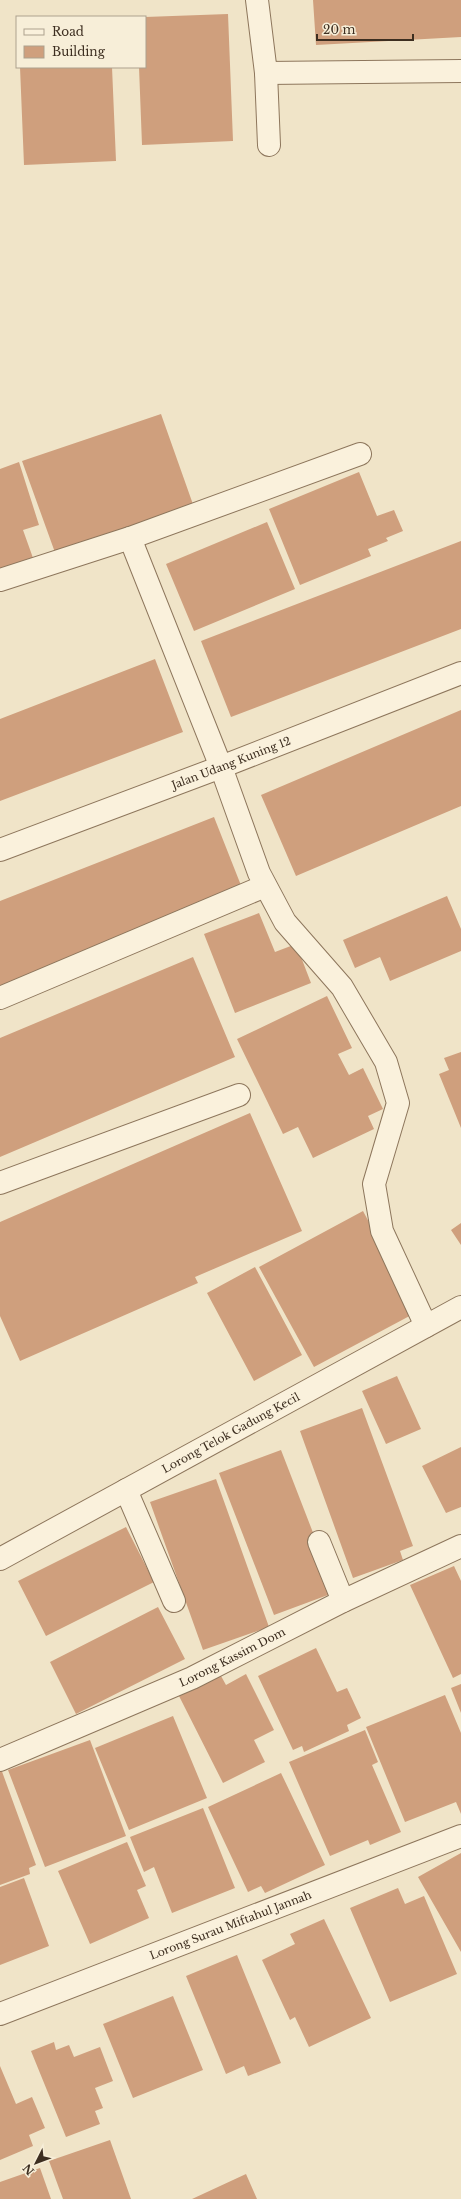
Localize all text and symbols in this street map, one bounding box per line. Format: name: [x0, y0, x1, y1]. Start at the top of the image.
legend: [16, 16, 146, 68]
scale bar: [317, 16, 413, 42]
text: 20 m: [323, 22, 355, 37]
text: Road: [52, 24, 84, 39]
text: Building: [52, 44, 106, 59]
street label: Jalan Udang Kuning 12: [168, 733, 293, 793]
street label: Lorong Telok Gadung Kecil: [160, 1389, 302, 1476]
street label: Lorong Kassim Dom: [177, 1625, 288, 1690]
street label: Lorong Surau Miftahul Jannah: [147, 1887, 314, 1963]
north arrow: [16, 2143, 56, 2183]
text: N: [19, 2161, 37, 2178]

